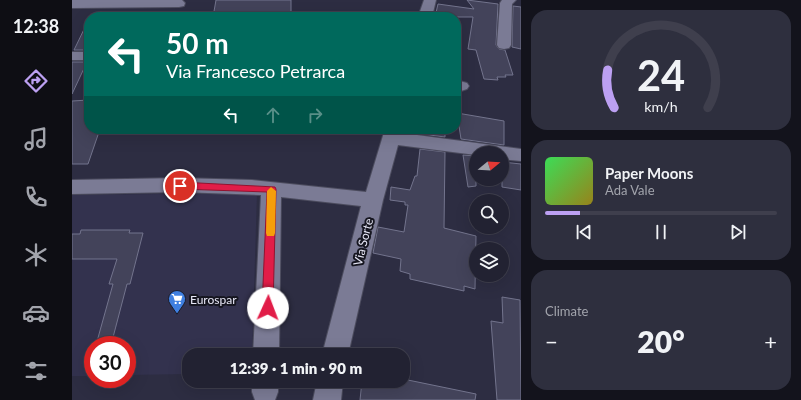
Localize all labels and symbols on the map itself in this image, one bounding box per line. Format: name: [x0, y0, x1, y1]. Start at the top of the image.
north arrow: [469, 146, 509, 186]
pin: [163, 169, 197, 203]
street label: Via Sorte: [350, 217, 376, 267]
position arrow: [247, 287, 289, 329]
supermarket icon: Eurospar: [167, 289, 187, 314]
place label: Eurospar: [190, 292, 237, 307]
speed limit sign: 30: [84, 336, 136, 388]

